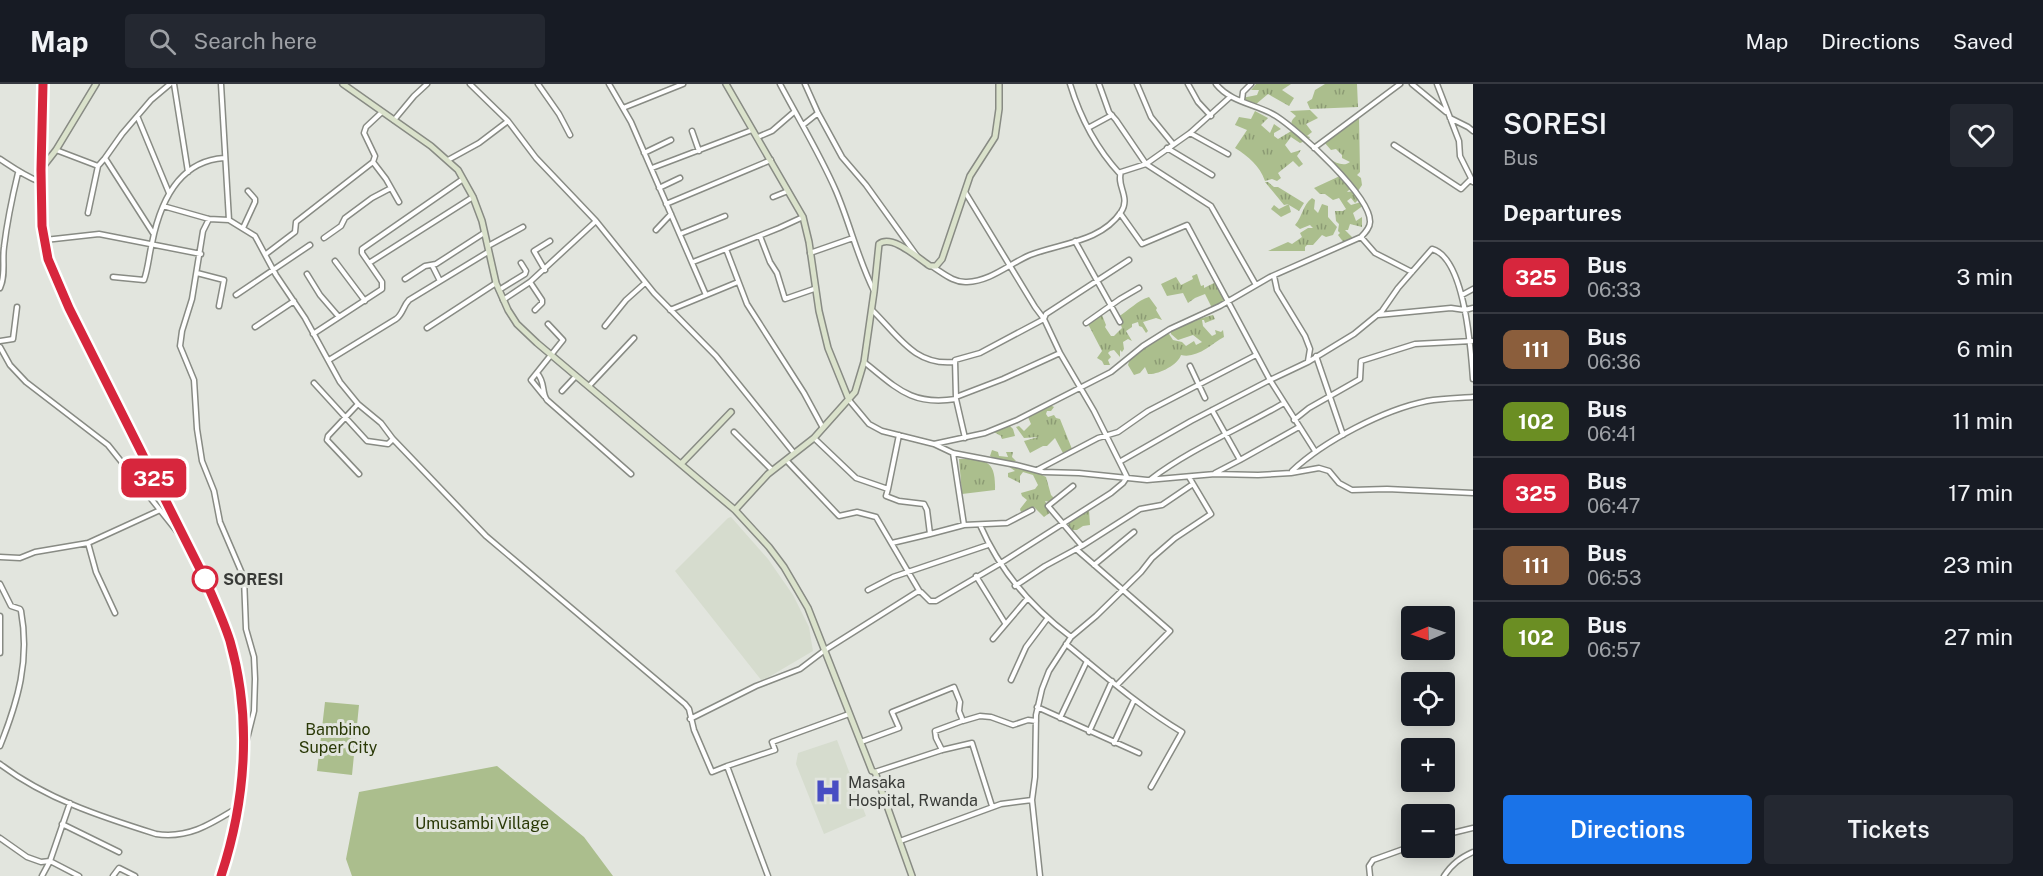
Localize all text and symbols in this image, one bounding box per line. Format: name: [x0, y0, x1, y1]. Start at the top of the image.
search box: [125, 14, 545, 68]
text: Map: [30, 25, 89, 58]
icon: search: [146, 25, 179, 58]
text: Search here: [194, 28, 317, 54]
text: Map: [1746, 29, 1788, 54]
text: Directions: [1821, 29, 1920, 54]
text: Saved: [1953, 29, 2013, 54]
button: heart: [1950, 104, 2013, 167]
text: SORESI: [1503, 107, 1607, 140]
text: Bus: [1503, 146, 1538, 170]
text: Departures: [1503, 200, 1622, 226]
text: Bus: [1587, 252, 1627, 278]
text: 3 min: [1956, 264, 2013, 290]
text: 325: [1515, 265, 1557, 290]
text: 06:33: [1587, 278, 1641, 302]
text: Bus: [1587, 324, 1627, 350]
text: 6 min: [1957, 336, 2013, 362]
text: 111: [1523, 337, 1549, 362]
text: 06:36: [1587, 350, 1641, 374]
text: Bus: [1587, 396, 1627, 422]
text: 11 min: [1952, 408, 2013, 434]
text: 102: [1518, 409, 1554, 434]
text: 06:41: [1587, 422, 1637, 446]
line badge: 325: [120, 458, 189, 498]
text: 325: [133, 466, 175, 491]
text: Bus: [1587, 468, 1627, 494]
text: 17 min: [1948, 480, 2013, 506]
text: 325: [1515, 481, 1557, 506]
text: 06:47: [1587, 494, 1641, 518]
text: Bus: [1587, 540, 1627, 566]
text: 23 min: [1943, 552, 2013, 578]
text: 111: [1523, 553, 1549, 578]
marker: SORESI: [192, 566, 218, 592]
text: 06:53: [1587, 566, 1641, 590]
place label: SORESI: [223, 570, 284, 589]
north arrow: [1401, 606, 1455, 660]
map controls: [1401, 606, 1455, 858]
text: Bus: [1587, 612, 1627, 638]
text: 27 min: [1944, 624, 2013, 650]
text: 102: [1518, 625, 1554, 650]
text: 06:57: [1587, 638, 1641, 662]
button: locate: [1401, 672, 1455, 726]
park label: Bambino Super City: [299, 720, 378, 757]
button: +: [1401, 738, 1455, 792]
place label: Masaka Hospital, Rwanda: [848, 773, 978, 810]
hospital icon: Masaka Hospital, Rwanda: [813, 776, 843, 806]
button: Directions: [1503, 795, 1752, 864]
button: Tickets: [1764, 795, 2013, 864]
button: −: [1401, 804, 1455, 858]
park label: Umusambi Village: [415, 814, 549, 833]

